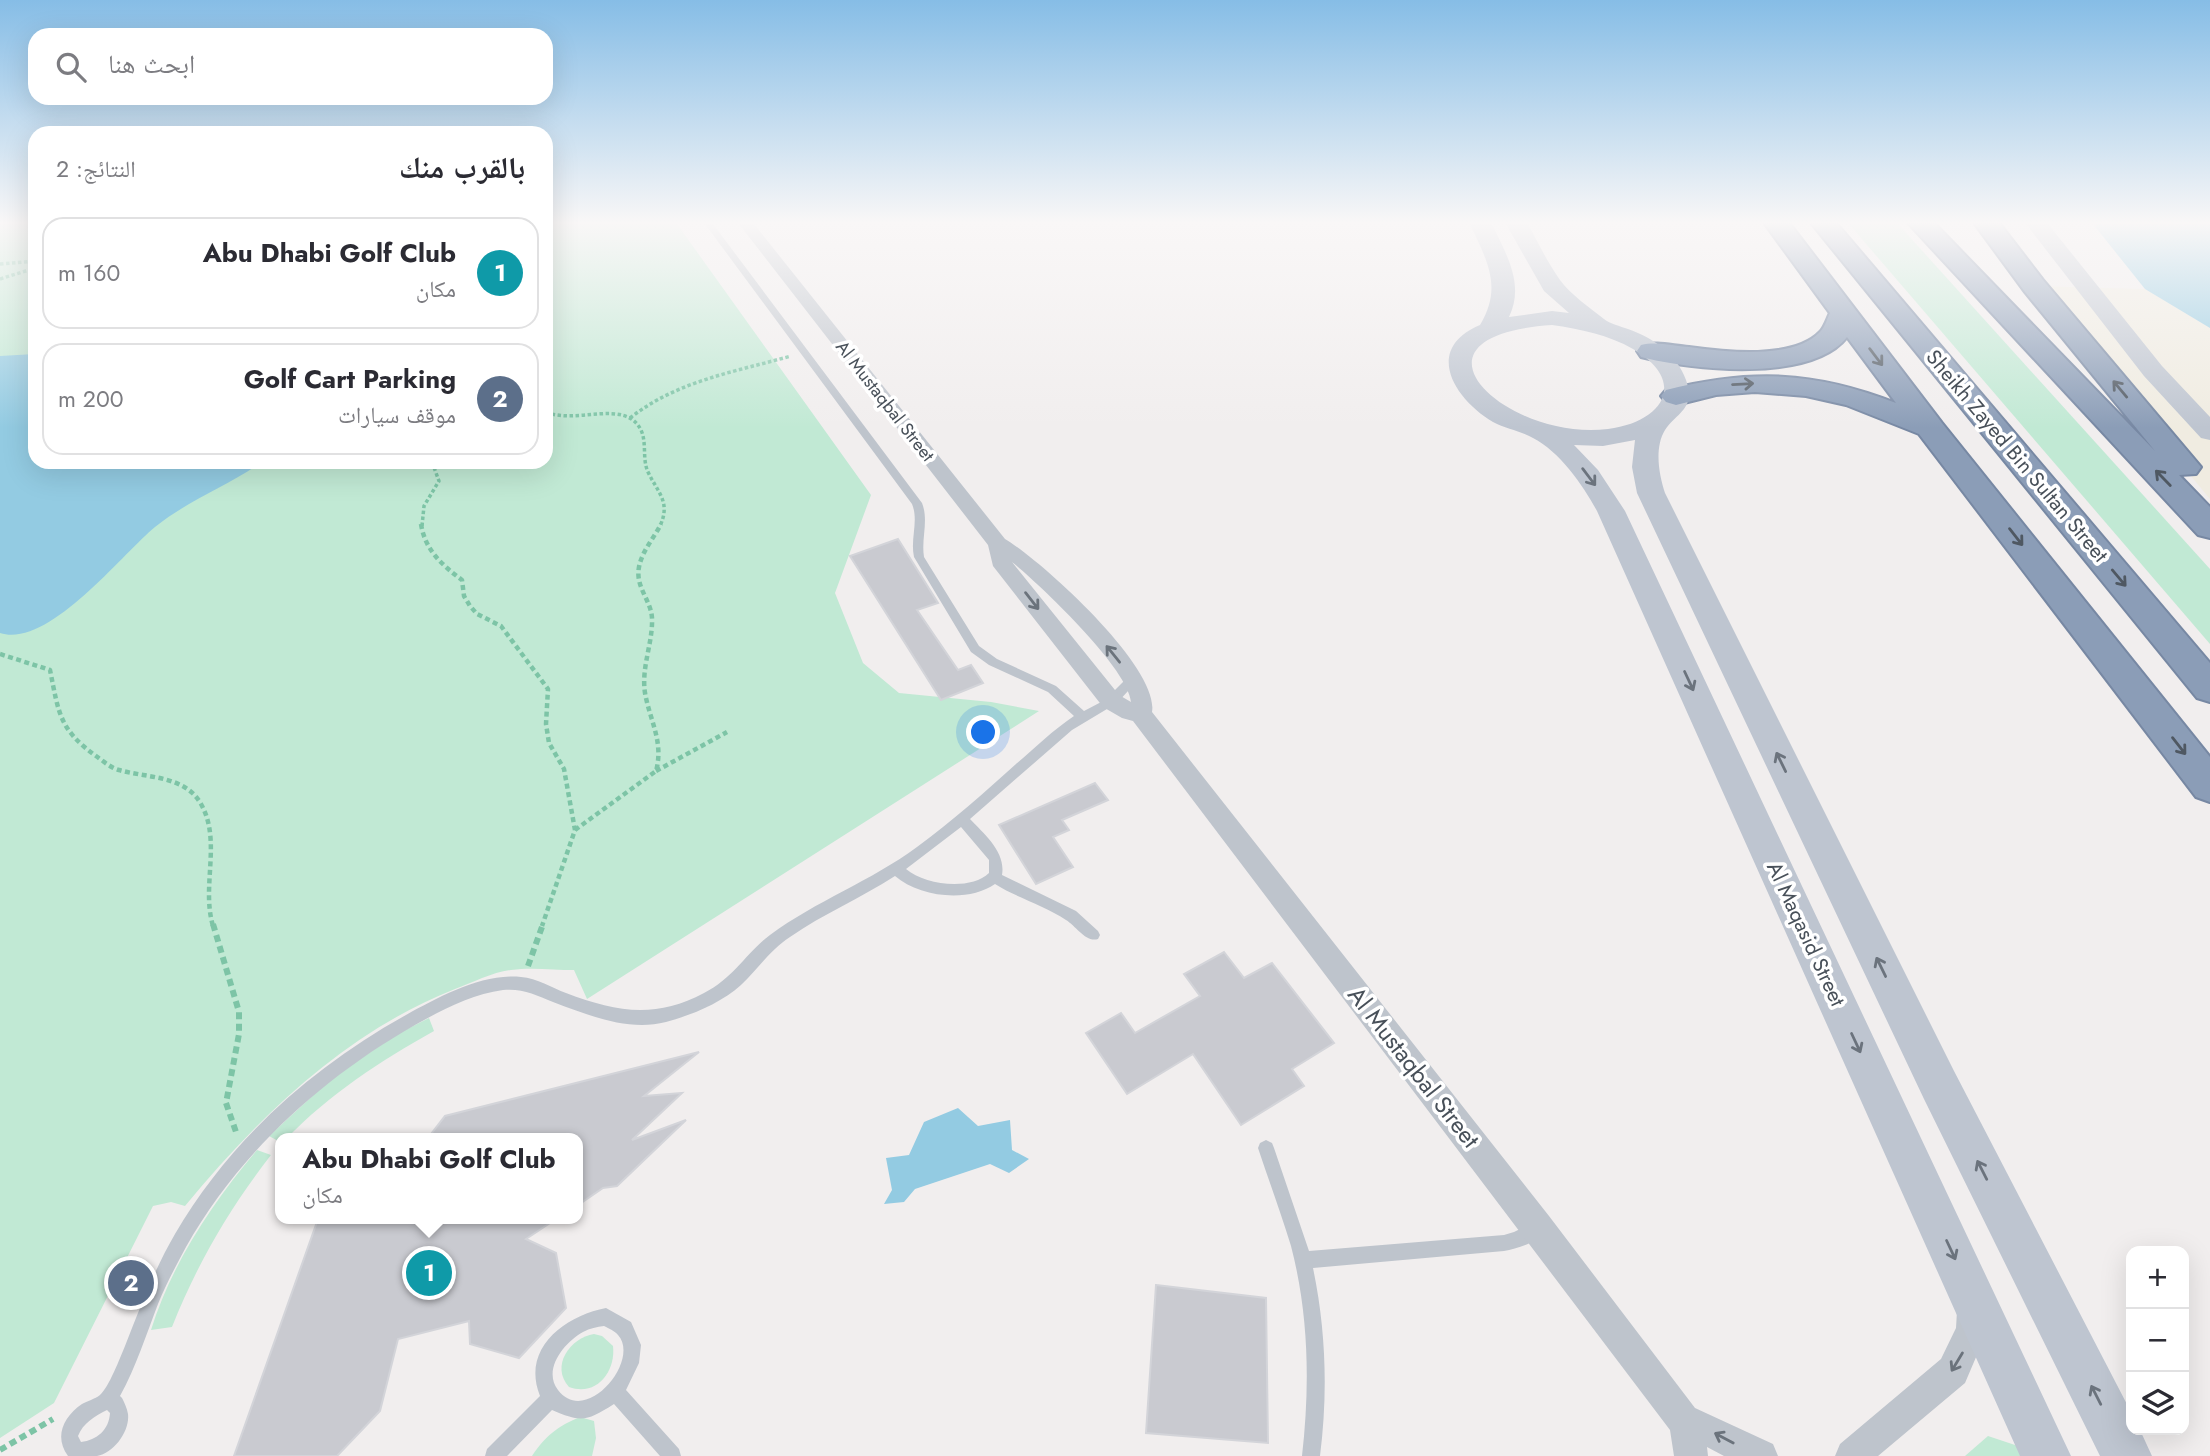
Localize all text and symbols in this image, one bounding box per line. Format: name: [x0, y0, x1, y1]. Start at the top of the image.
search box: [28, 28, 553, 105]
text: ابحث هنا: [108, 45, 195, 83]
icon: search: [52, 48, 90, 86]
text: بالقرب منك: [399, 146, 525, 189]
text: النتائج: 2: [56, 152, 136, 186]
text: Abu Dhabi Golf Club: [203, 234, 456, 272]
text: 160 m: [58, 256, 120, 290]
text: 1: [494, 256, 506, 290]
text: مكان: [416, 272, 456, 306]
street label: Al Mustaqbal Street: [829, 335, 941, 468]
street label: Sheikh Zayed Bin Sultan Street: [1919, 343, 2115, 569]
one-way arrow: [1869, 347, 1884, 366]
text: Golf Cart Parking: [244, 360, 456, 398]
one-way arrow: [1732, 377, 1755, 390]
one-way arrow: [2112, 381, 2128, 399]
text: 200 m: [58, 382, 124, 416]
text: 2: [492, 382, 508, 416]
text: موقف سيارات: [338, 398, 456, 432]
one-way arrow: [1582, 467, 1597, 485]
one-way arrow: [2154, 470, 2171, 487]
one-way arrow: [2008, 527, 2023, 546]
one-way arrow: [2111, 569, 2126, 587]
one-way arrow: [1024, 591, 1040, 609]
one-way arrow: [1105, 645, 1120, 664]
one-way arrow: [1683, 670, 1696, 691]
your location: [966, 715, 1000, 749]
one-way arrow: [2171, 737, 2187, 755]
one-way arrow: [1774, 752, 1787, 773]
street label: Al Maqasid Street: [1759, 857, 1853, 1011]
one-way arrow: [1873, 957, 1887, 978]
street label: Al Mustaqbal Street: [1340, 979, 1488, 1155]
one-way arrow: [1850, 1032, 1863, 1053]
popup: [275, 1133, 583, 1224]
text: Abu Dhabi Golf Club: [302, 1140, 556, 1178]
one-way arrow: [1975, 1160, 1988, 1181]
text: مكان: [302, 1178, 343, 1212]
one-way arrow: [1945, 1239, 1959, 1260]
map controls: [2126, 1246, 2189, 1435]
button: +: [2126, 1246, 2189, 1309]
pin: 1: [406, 1247, 452, 1299]
pin: 2: [108, 1257, 154, 1309]
button: −: [2126, 1309, 2189, 1372]
one-way arrow: [1950, 1352, 1964, 1372]
button: layers: [2126, 1372, 2189, 1435]
one-way arrow: [2088, 1385, 2102, 1406]
one-way arrow: [1714, 1430, 1735, 1444]

